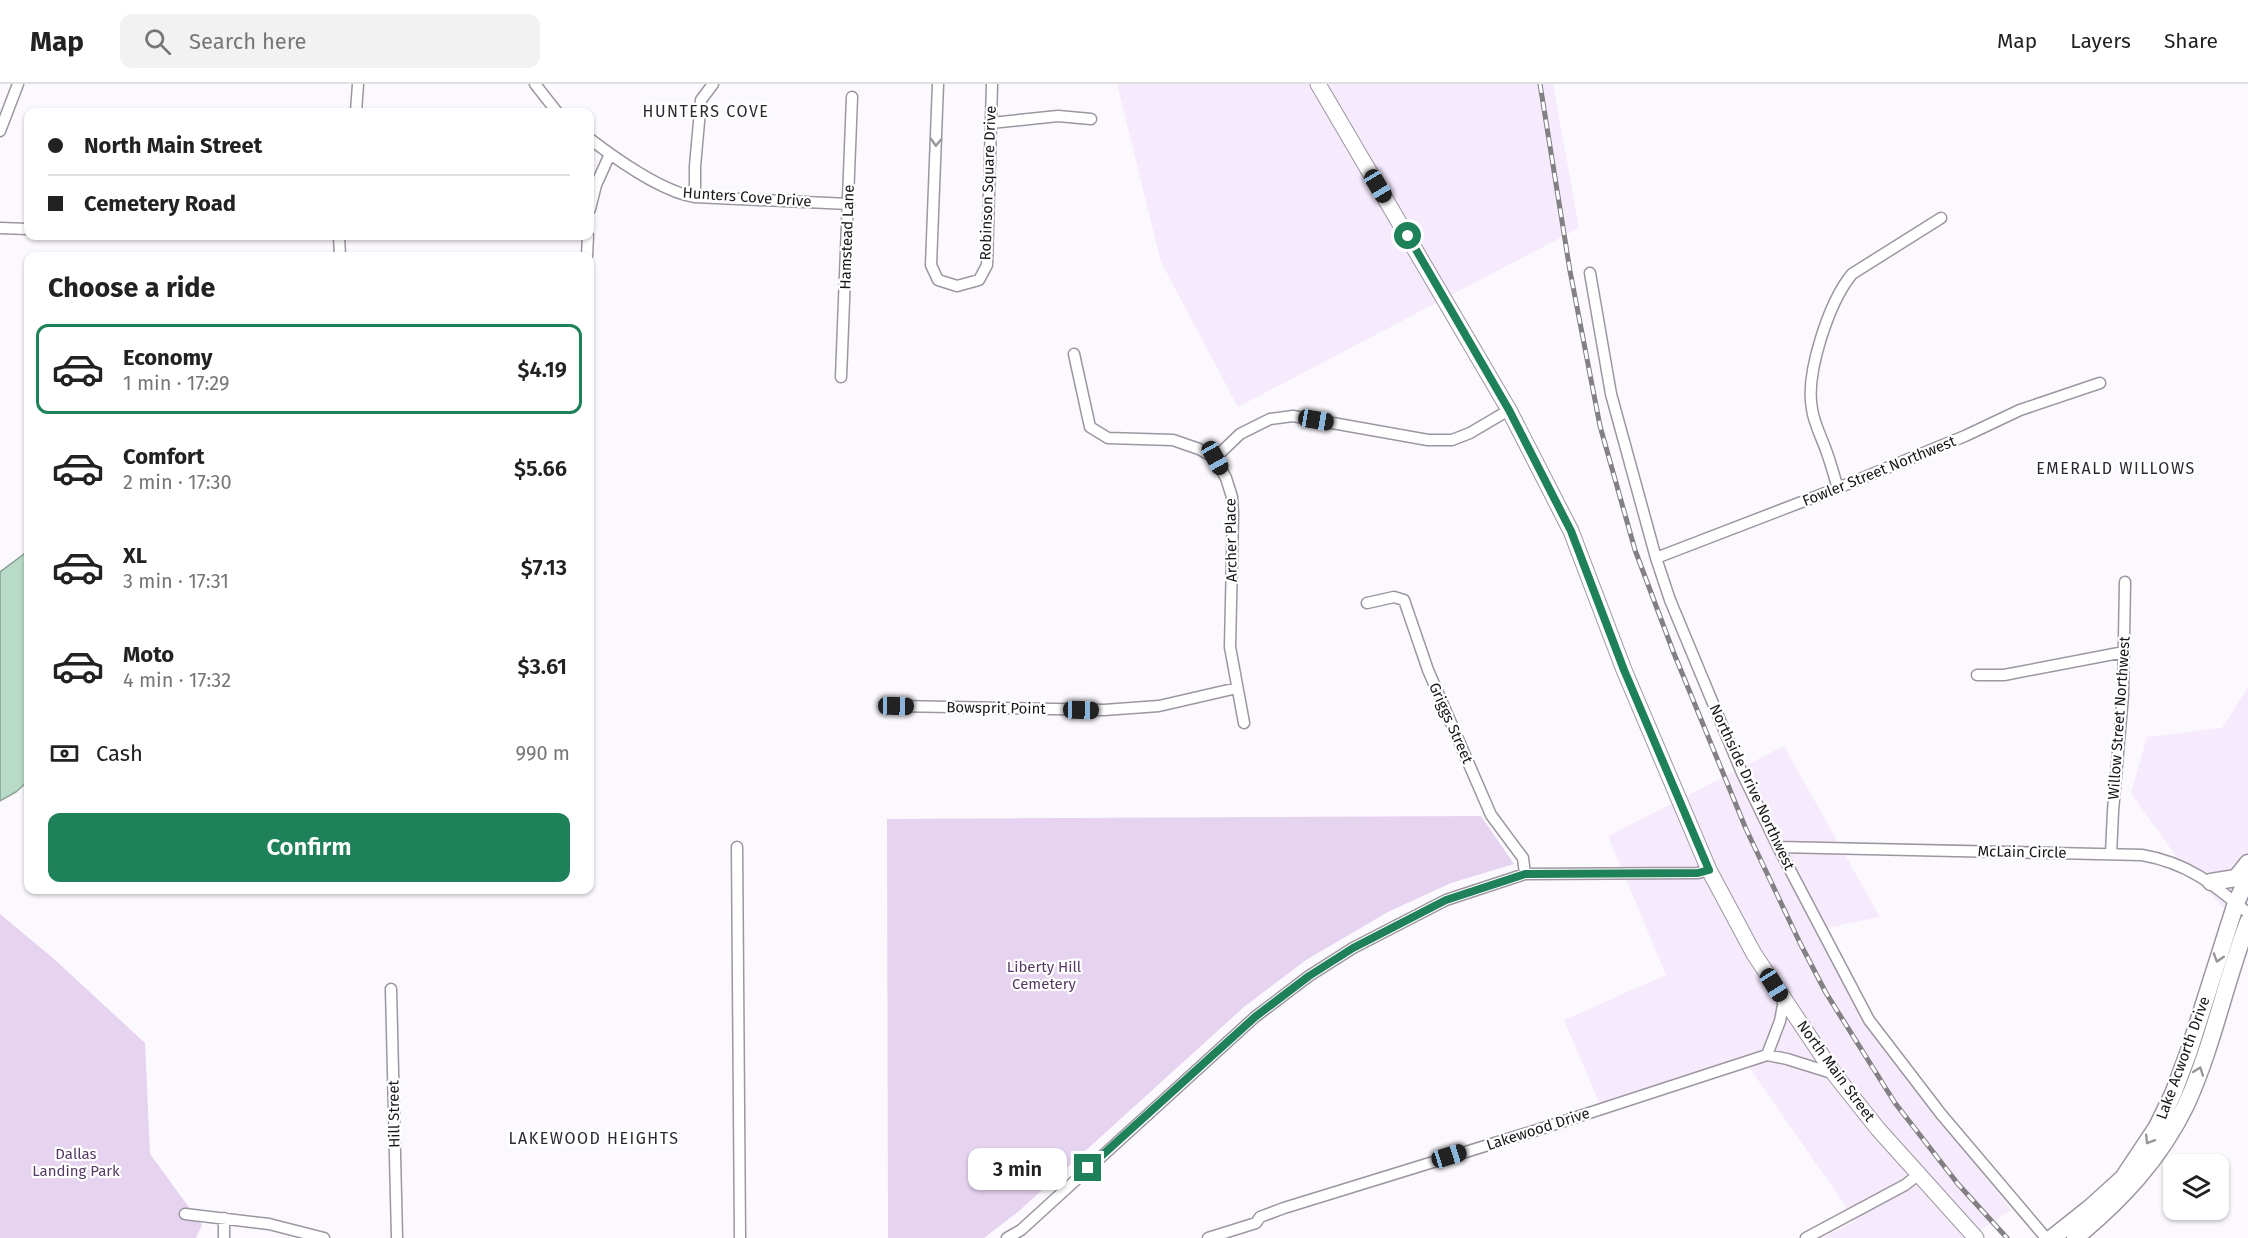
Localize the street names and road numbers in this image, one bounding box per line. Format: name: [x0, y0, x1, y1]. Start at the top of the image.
street label: Robinson Square Drive: [976, 105, 1000, 261]
street label: Hunters Cove Drive: [682, 184, 812, 210]
street label: Hamstead Lane: [836, 184, 858, 290]
street label: Fowler Street Northwest: [1800, 432, 1959, 510]
street label: Archer Place: [1221, 498, 1241, 582]
street label: Willow Street Northwest: [2104, 635, 2134, 800]
street label: Griggs Street: [1425, 680, 1477, 767]
street label: Bowsprit Point: [946, 698, 1046, 718]
street label: Northside Drive Northwest: [1706, 701, 1799, 873]
street label: McLain Circle: [1977, 842, 2067, 862]
street label: Lake Acworth Drive: [2152, 994, 2214, 1122]
street label: North Main Street: [1793, 1017, 1879, 1126]
street label: Hill Street: [384, 1079, 404, 1148]
street label: Lakewood Drive: [1484, 1104, 1592, 1154]

